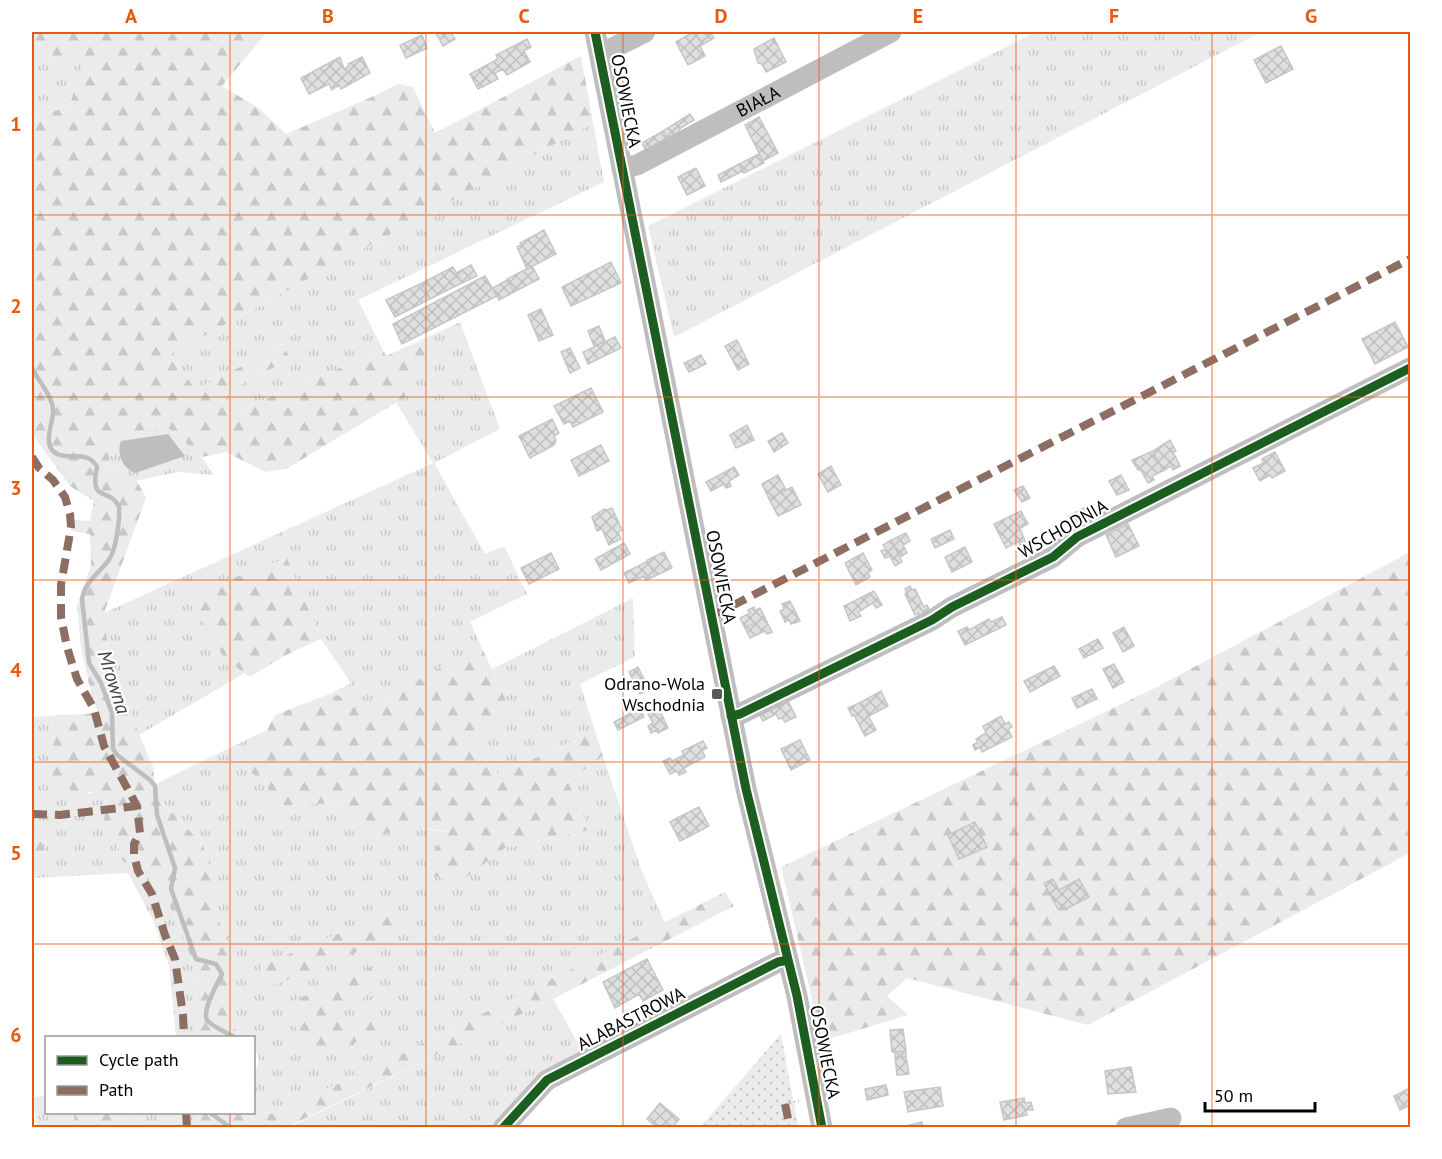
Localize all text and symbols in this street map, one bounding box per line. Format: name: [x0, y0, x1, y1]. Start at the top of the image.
text: A: [125, 3, 138, 29]
text: B: [322, 3, 334, 29]
text: C: [518, 3, 530, 29]
text: D: [715, 3, 728, 29]
text: E: [913, 3, 923, 29]
text: F: [1109, 3, 1119, 29]
text: G: [1305, 3, 1317, 29]
street label: OSOWIECKA: [606, 52, 647, 150]
street label: BIAŁA: [732, 80, 784, 122]
text: 1: [10, 111, 22, 137]
text: 2: [10, 293, 22, 319]
text: 3: [10, 475, 22, 501]
street label: WSCHODNIA: [1014, 494, 1112, 563]
street label: OSOWIECKA: [701, 528, 742, 626]
water label: Mrowna: [92, 647, 137, 717]
text: 4: [10, 657, 22, 683]
place label: Odrano-Wola Wschodnia: [604, 672, 705, 716]
marker: Odrano-Wola Wschodnia: [710, 687, 724, 701]
text: 5: [10, 840, 22, 866]
street label: ALABASTROWA: [573, 981, 689, 1056]
street label: OSOWIECKA: [805, 1003, 846, 1101]
text: 6: [10, 1022, 22, 1048]
legend: [45, 1036, 255, 1114]
text: Cycle path: [99, 1048, 179, 1071]
scale bar: [1205, 1075, 1314, 1113]
text: Path: [99, 1078, 133, 1101]
text: 50 m: [1214, 1084, 1253, 1107]

